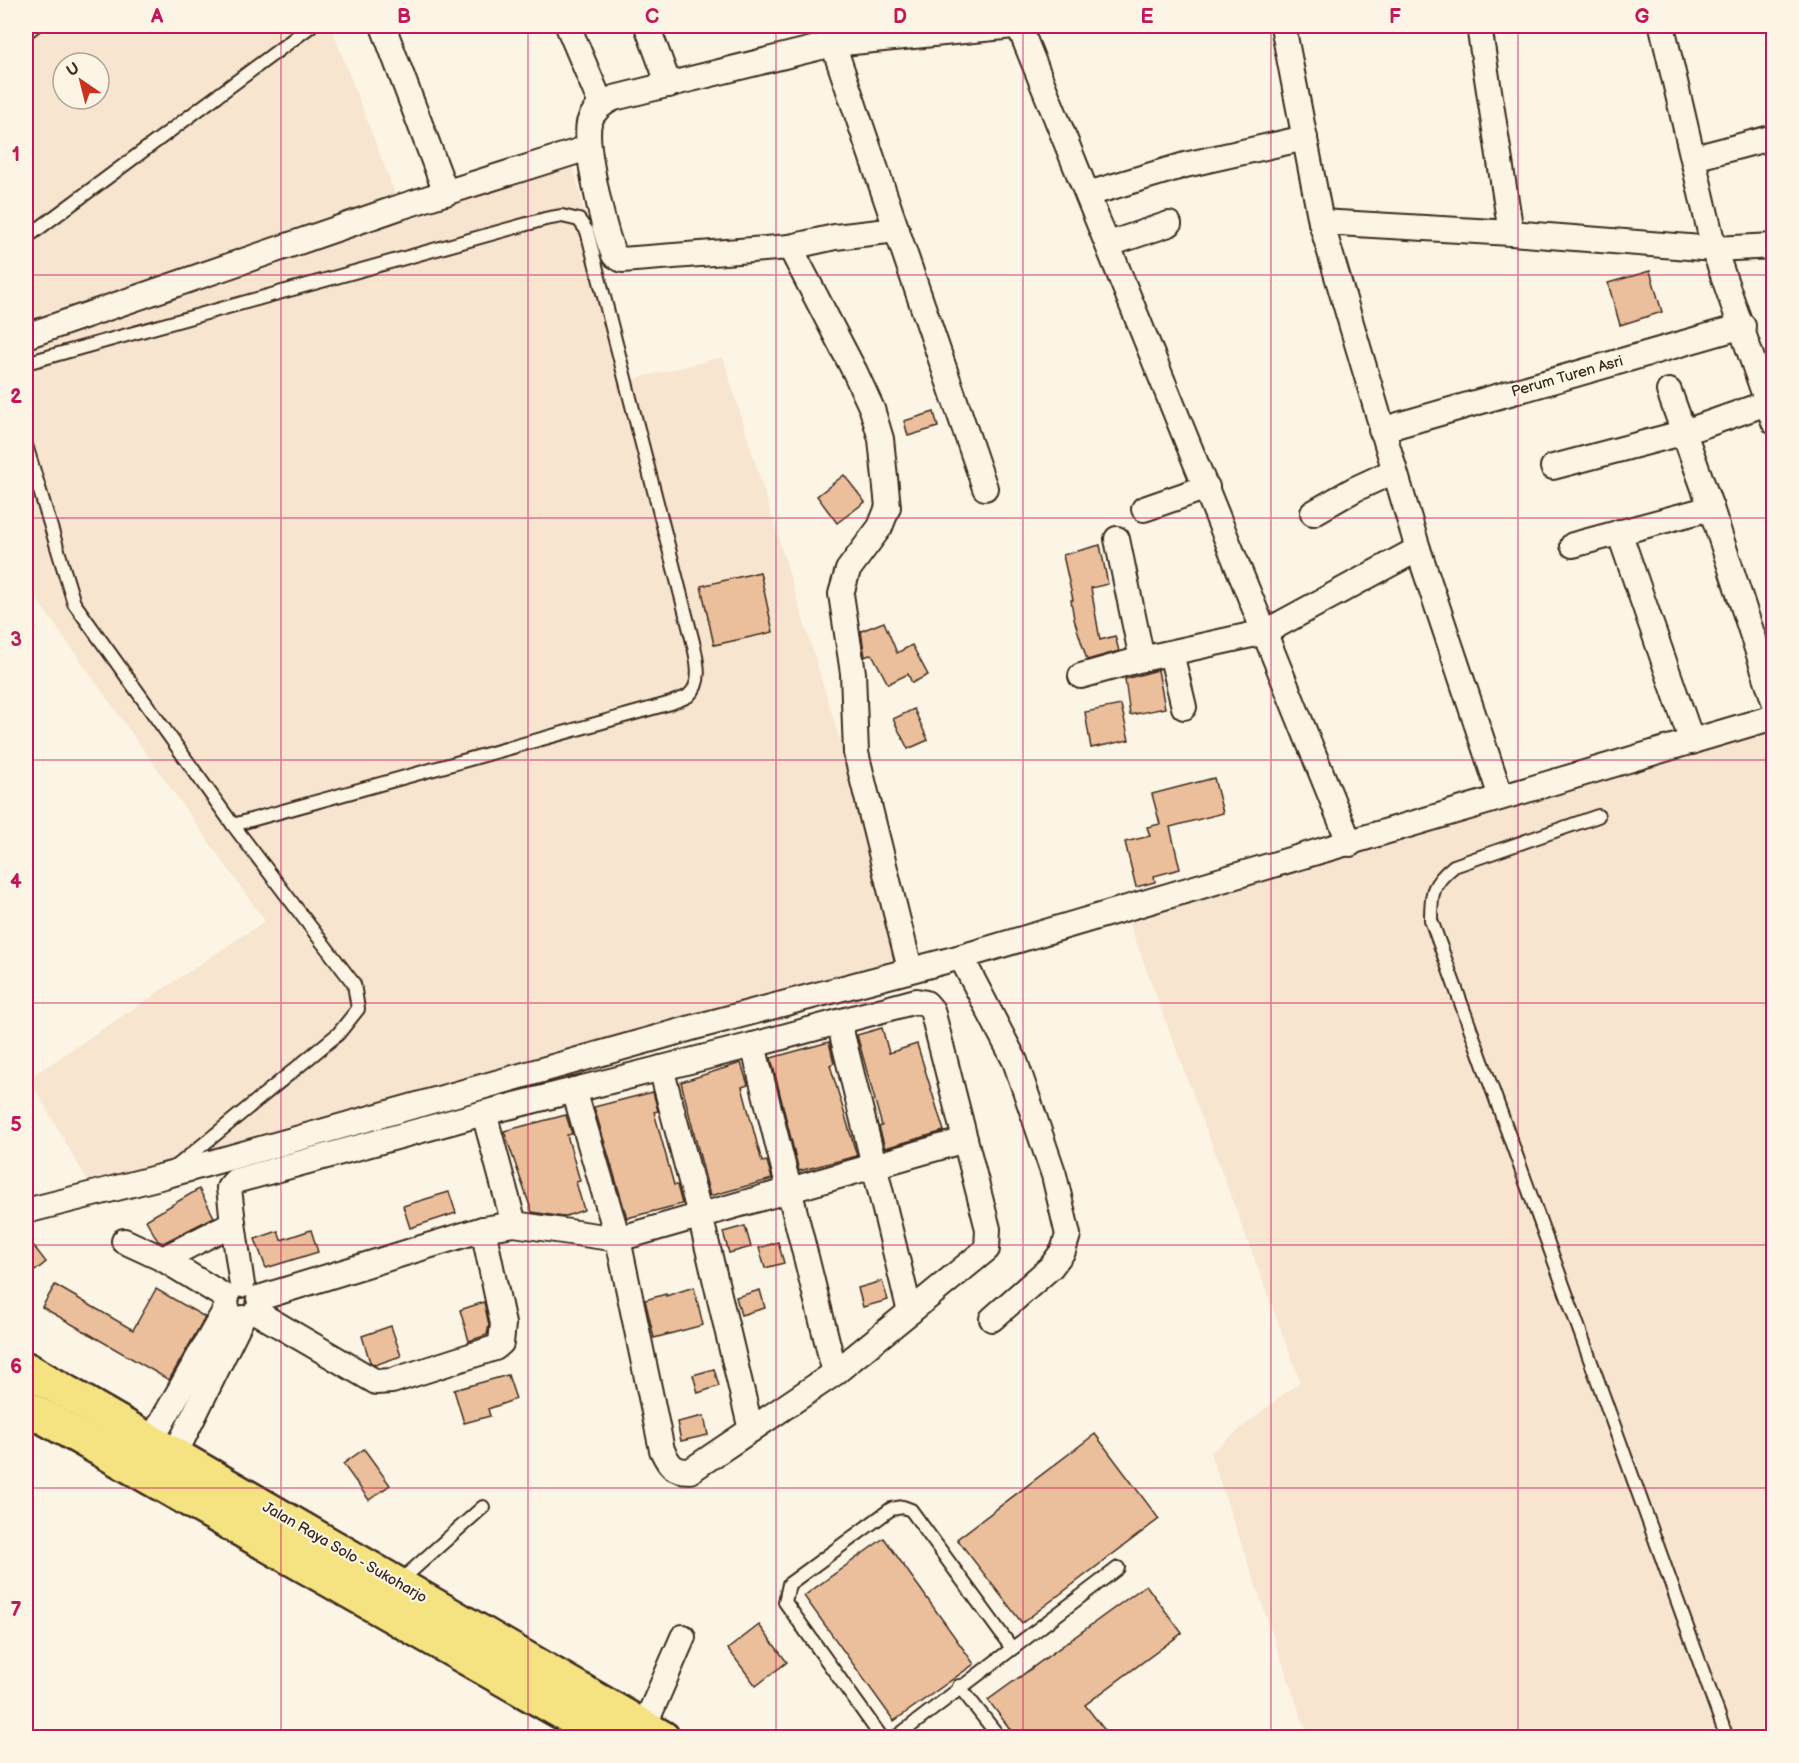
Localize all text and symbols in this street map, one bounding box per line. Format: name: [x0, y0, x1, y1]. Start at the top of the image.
text: A: [150, 5, 164, 29]
text: B: [397, 5, 411, 29]
text: C: [645, 5, 659, 29]
text: D: [893, 5, 907, 29]
text: E: [1141, 5, 1154, 29]
text: F: [1389, 5, 1401, 29]
text: G: [1635, 5, 1650, 29]
north arrow: [51, 51, 111, 111]
text: U: [63, 59, 83, 81]
text: 1: [12, 143, 20, 167]
street label: Perum Turen Asri: [1509, 351, 1625, 401]
text: 2: [10, 385, 22, 409]
text: 3: [10, 628, 22, 652]
text: 4: [10, 870, 22, 894]
text: 5: [10, 1113, 22, 1137]
text: 6: [10, 1355, 22, 1379]
street label: Jalan Raya Solo - Sukoharjo: [259, 1498, 430, 1607]
text: 7: [10, 1598, 22, 1622]

